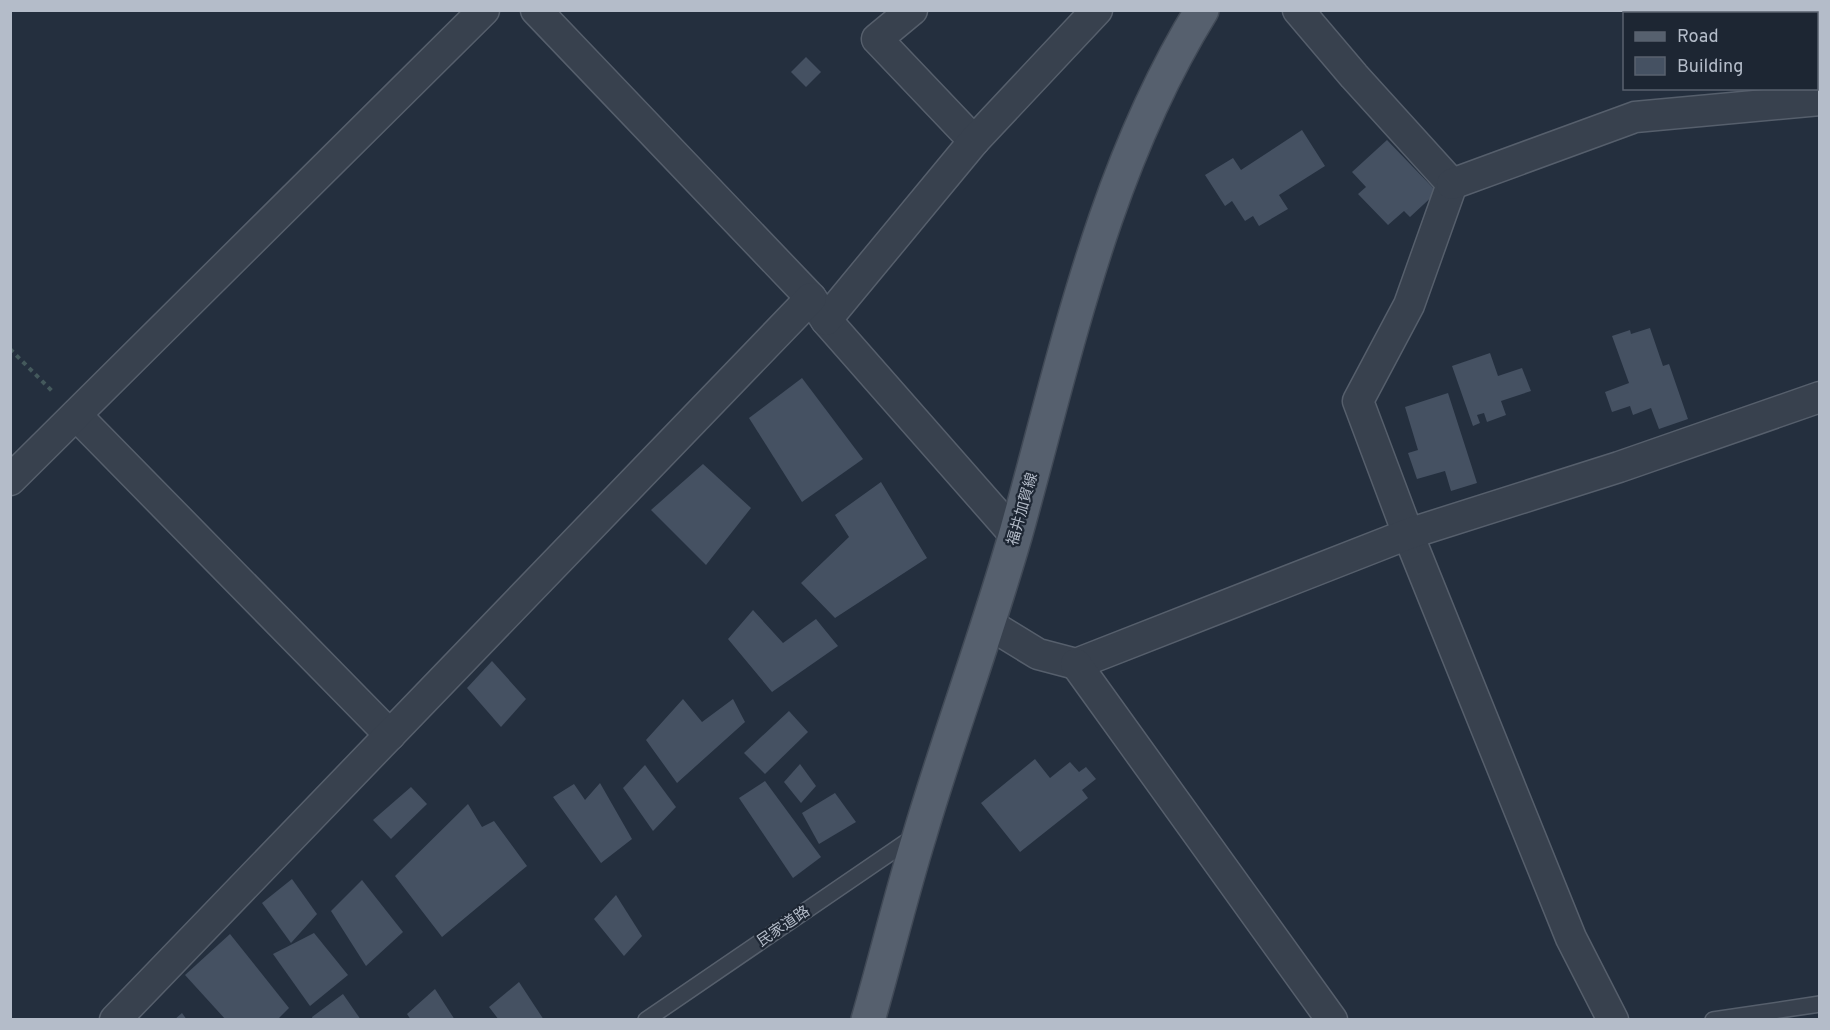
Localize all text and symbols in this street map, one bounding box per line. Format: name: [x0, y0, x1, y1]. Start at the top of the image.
legend: [1623, 12, 1818, 90]
text: Road: [1677, 26, 1719, 49]
text: Building: [1677, 56, 1743, 79]
street label: 福井加賀線: [1003, 470, 1043, 548]
street label: 民家道路: [754, 903, 814, 952]

